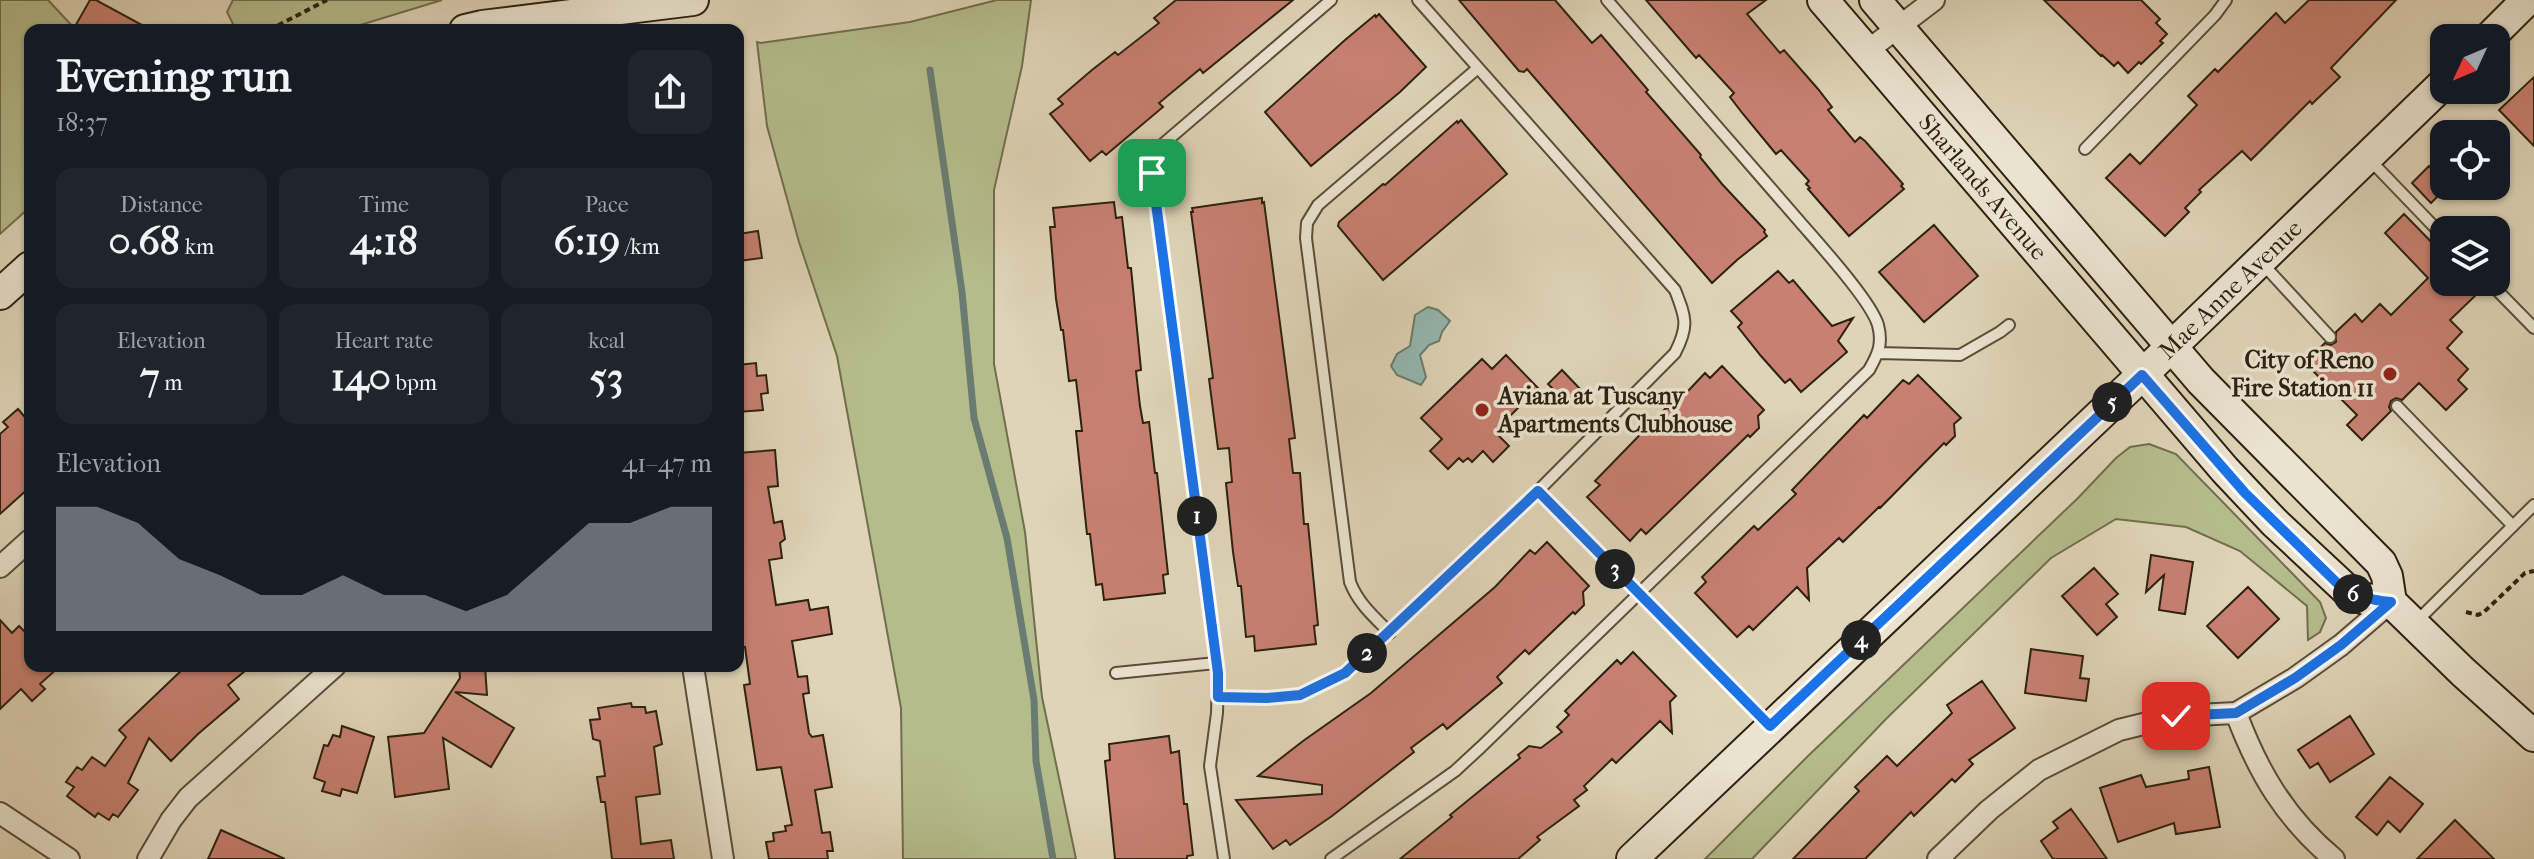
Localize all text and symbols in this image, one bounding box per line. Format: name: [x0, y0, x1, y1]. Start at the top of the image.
north arrow: [2430, 24, 2510, 104]
map controls: [2430, 24, 2510, 296]
button: share: [628, 50, 712, 134]
text: Evening run: [56, 51, 291, 102]
text: 18:37: [56, 107, 108, 138]
street label: Sharlands Avenue: [1913, 108, 2053, 266]
button: locate: [2430, 120, 2510, 200]
pin: [1118, 139, 1186, 207]
icon: arrive: [1130, 151, 1174, 195]
text: Distance: [120, 192, 203, 218]
text: Time: [359, 192, 409, 218]
text: Pace: [585, 192, 629, 218]
street label: Mae Anne Avenue: [2153, 214, 2308, 365]
button: layers: [2430, 216, 2510, 296]
text: 0.68: [108, 218, 180, 264]
text: 4:18: [350, 218, 418, 264]
text: 6:19: [554, 218, 620, 264]
text: km: [180, 234, 214, 260]
text: /km: [620, 234, 660, 260]
text: Elevation: [117, 328, 206, 354]
text: Heart rate: [335, 328, 433, 354]
text: kcal: [588, 328, 625, 354]
place label: City of Reno Fire Station 11: [2230, 346, 2374, 402]
text: 7: [140, 354, 159, 400]
text: 140: [331, 354, 391, 400]
text: 53: [590, 354, 624, 400]
marker: City of Reno Fire Station 11: [2381, 365, 2399, 383]
text: m: [159, 370, 182, 396]
text: bpm: [391, 370, 437, 396]
place label: Aviana at Tuscany Apartments Clubhouse: [1496, 382, 1733, 438]
pin: 5: [2092, 382, 2132, 422]
text: 5: [2107, 389, 2117, 415]
marker: Aviana at Tuscany Apartments Clubhouse: [1473, 401, 1491, 419]
text: Elevation: [56, 448, 161, 479]
text: 41–47 m: [622, 448, 712, 479]
pin: 1: [1177, 496, 1217, 536]
text: 1: [1193, 503, 1201, 529]
pin: 3: [1595, 549, 1635, 589]
text: 3: [1610, 556, 1620, 582]
pin: 6: [2333, 574, 2373, 614]
text: 6: [2347, 581, 2359, 607]
pin: 4: [1841, 620, 1881, 660]
text: 4: [1855, 627, 1868, 653]
pin: 2: [1347, 633, 1387, 673]
text: 2: [1361, 640, 1373, 666]
pin: [2142, 682, 2210, 750]
icon: check: [2154, 694, 2198, 738]

